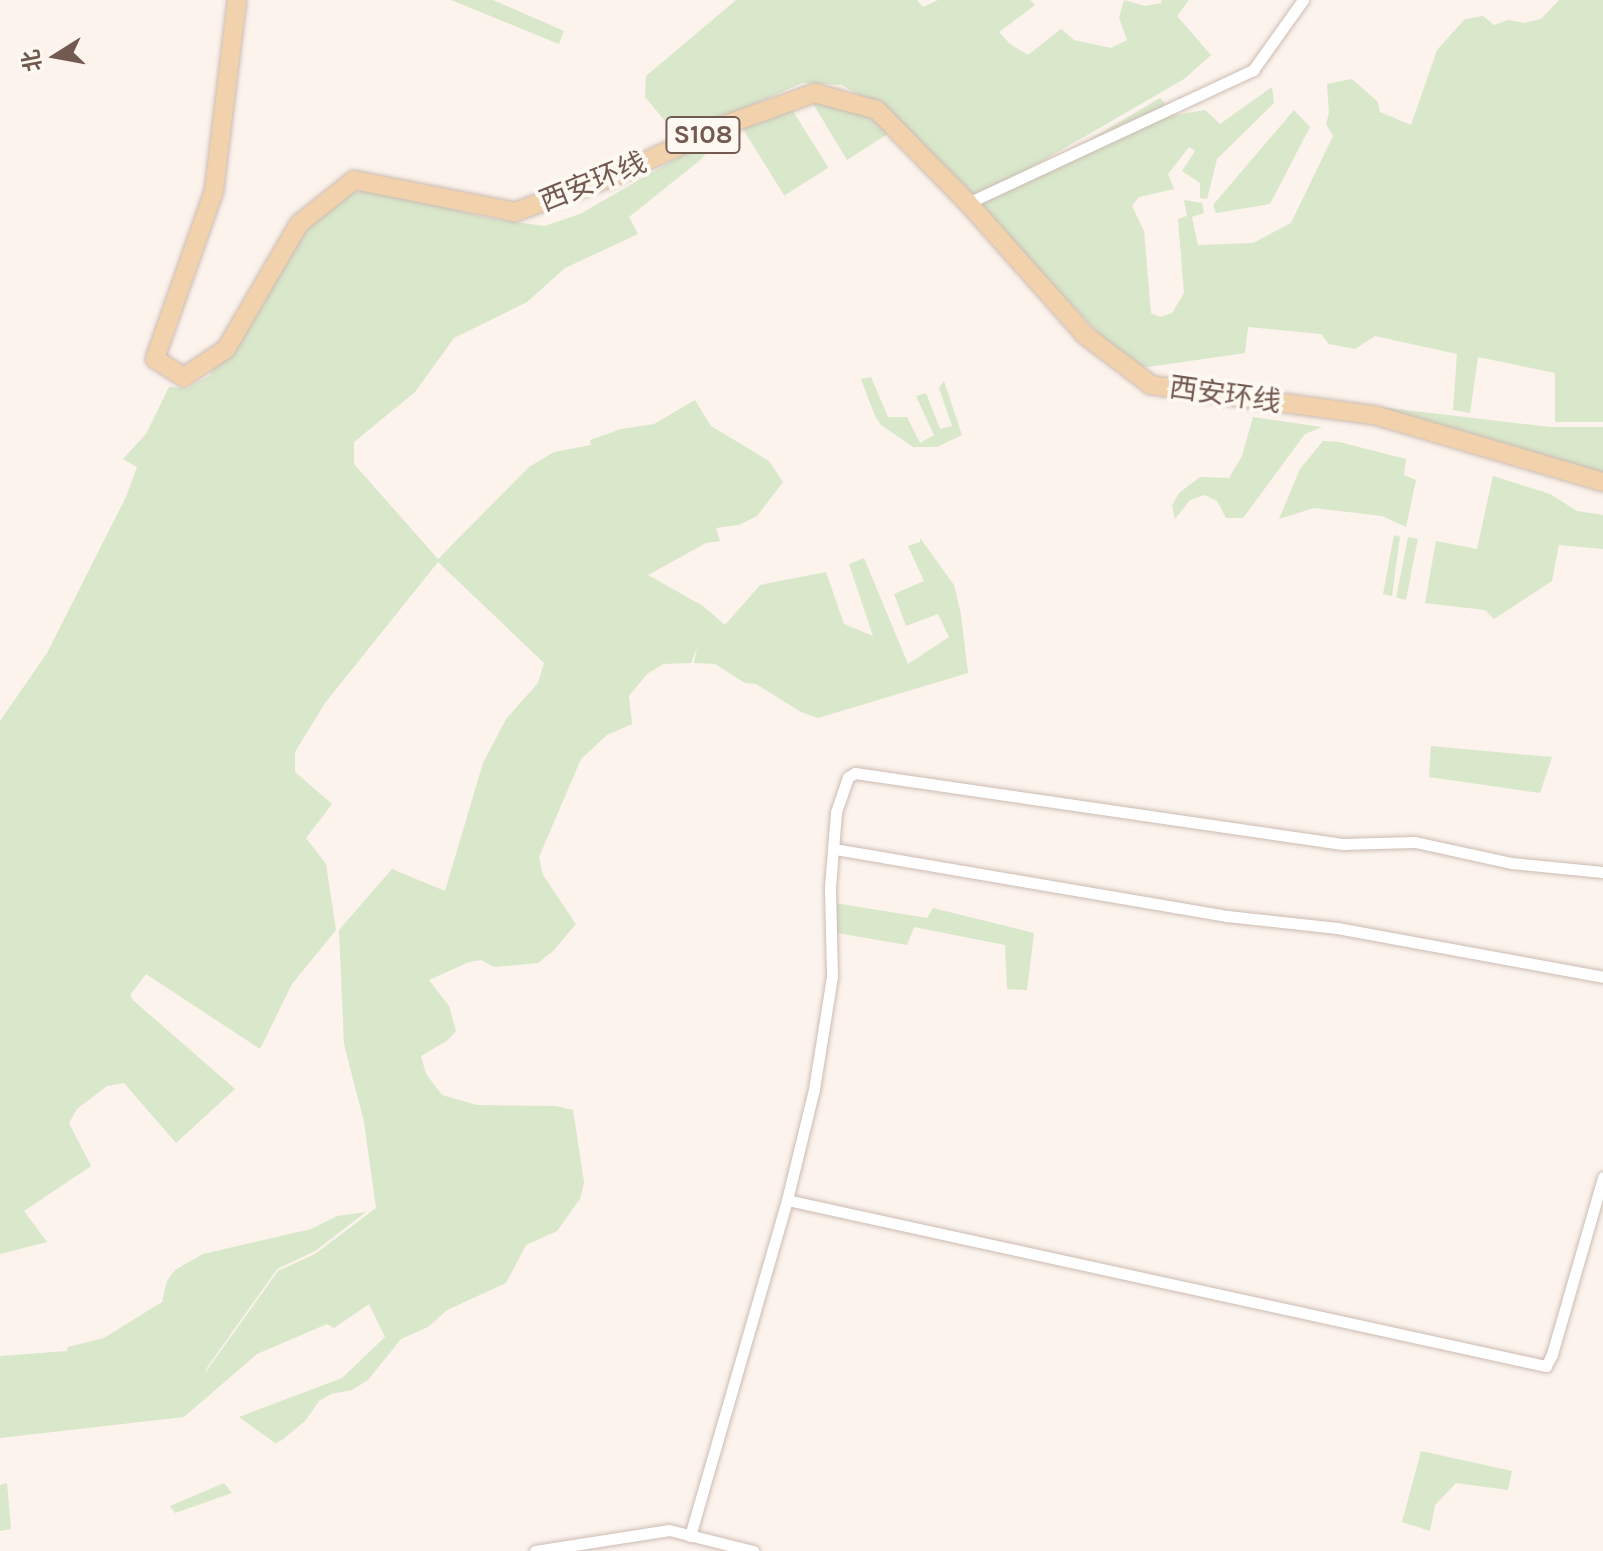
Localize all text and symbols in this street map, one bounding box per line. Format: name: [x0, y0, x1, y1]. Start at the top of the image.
north arrow: [16, 16, 96, 96]
text: 北: [18, 47, 47, 74]
road number: S108: [665, 113, 741, 157]
street label: 西安环线: [535, 145, 651, 219]
street label: 西安环线: [1167, 371, 1283, 419]

